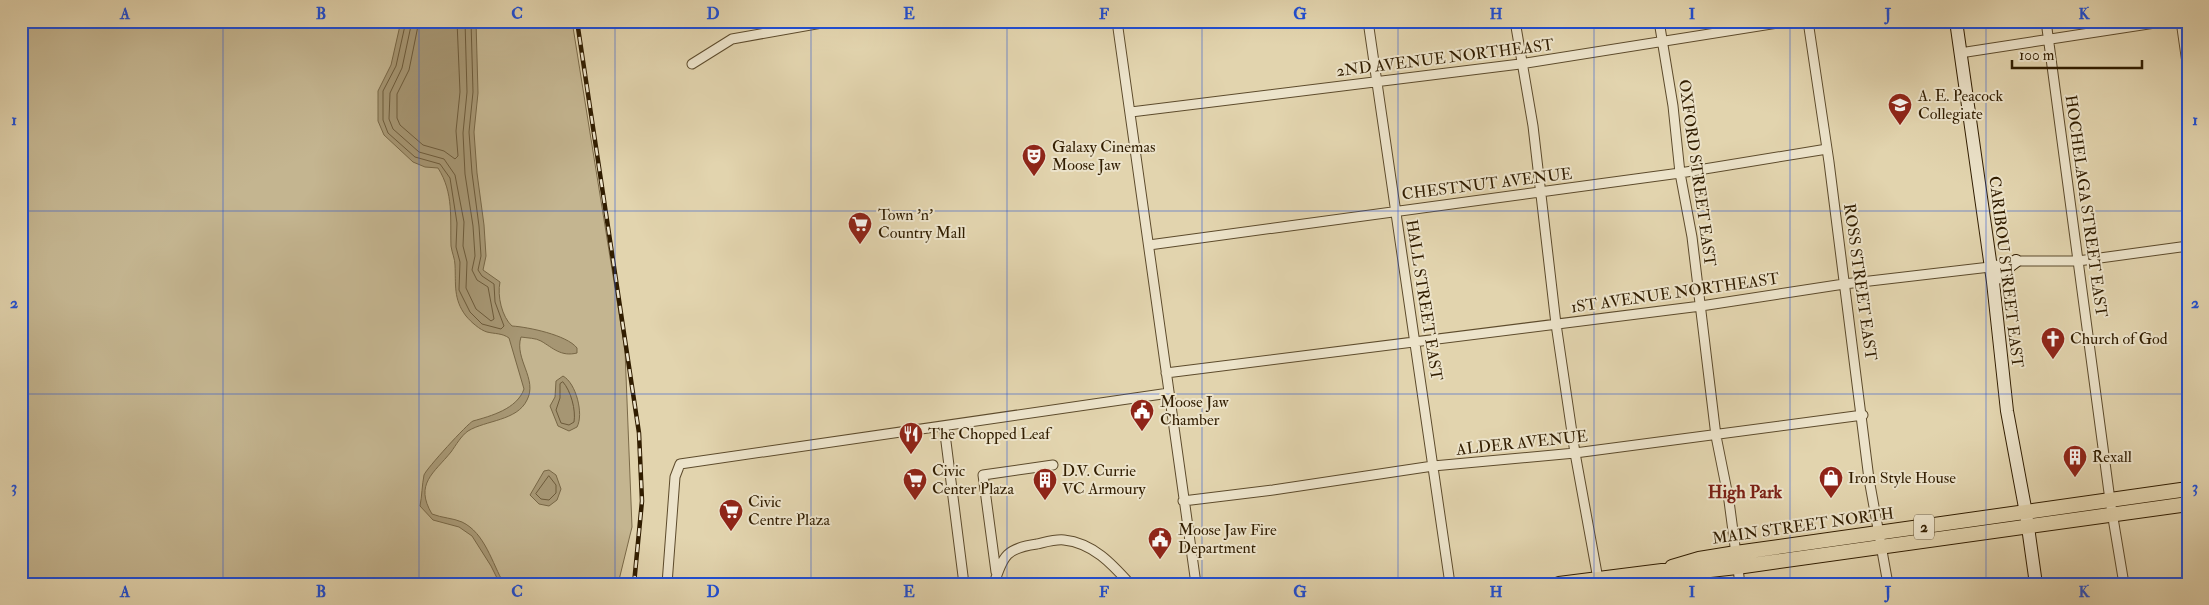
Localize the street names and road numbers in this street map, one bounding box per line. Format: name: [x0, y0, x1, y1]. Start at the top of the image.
street label: 2ND AVENUE NORTHEAST: [1335, 35, 1555, 81]
street label: OXFORD STREET EAST: [1674, 78, 1720, 268]
street label: HOCHELAGA STREET EAST: [2060, 94, 2112, 319]
street label: CHESTNUT AVENUE: [1401, 164, 1573, 204]
street label: CARIBOU STREET EAST: [1984, 175, 2028, 369]
street label: ROSS STREET EAST: [1839, 202, 1881, 362]
street label: HALL STREET EAST: [1401, 218, 1447, 382]
street label: 1ST AVENUE NORTHEAST: [1570, 268, 1781, 318]
street label: ALDER AVENUE: [1454, 426, 1589, 460]
street label: MAIN STREET NORTH: [1711, 503, 1895, 549]
road number: 2: [1914, 514, 1934, 540]

